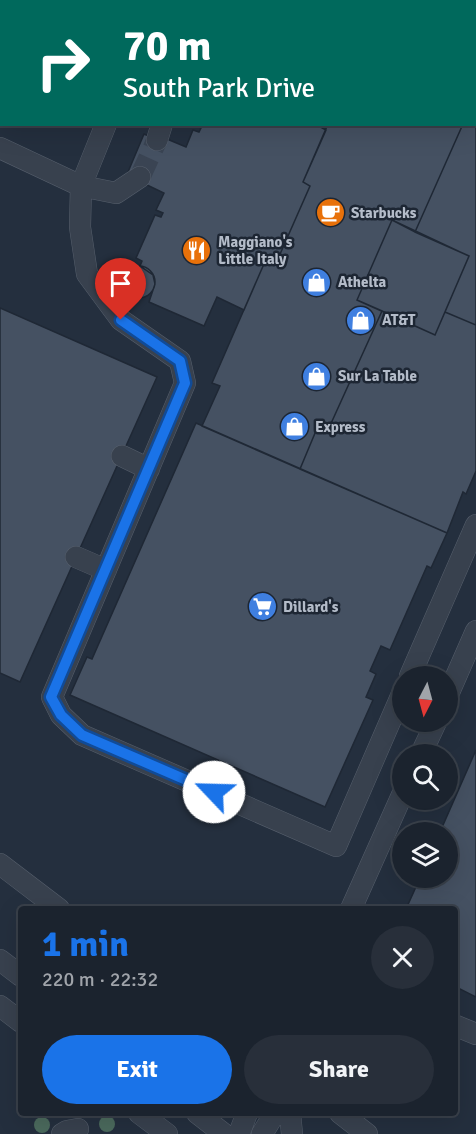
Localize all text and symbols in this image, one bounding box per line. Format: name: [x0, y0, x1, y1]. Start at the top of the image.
text: 70 m: [123, 21, 212, 72]
icon: right: [24, 24, 102, 102]
text: South Park Drive: [123, 72, 315, 105]
cafe icon: Starbucks: [314, 197, 346, 229]
place label: Starbucks: [351, 204, 417, 222]
place label: Maggiano's Little Italy: [218, 233, 293, 268]
restaurant icon: Maggiano's Little Italy: [181, 235, 213, 267]
pin: [95, 258, 146, 320]
shop icon: Athelta: [301, 266, 333, 298]
icon: arrive: [104, 267, 137, 300]
place label: Athelta: [338, 273, 387, 291]
shop icon: AT&T: [345, 304, 377, 336]
place label: AT&T: [382, 311, 416, 329]
shop icon: Sur La Table: [301, 360, 333, 392]
place label: Sur La Table: [338, 367, 417, 385]
shop icon: Express: [278, 411, 310, 443]
place label: Express: [315, 418, 366, 436]
supermarket icon: Dillard's: [246, 591, 278, 623]
place label: Dillard's: [283, 598, 339, 616]
north arrow: [392, 666, 458, 732]
map controls: [392, 666, 458, 888]
button: search: [392, 744, 458, 810]
position arrow: [182, 760, 246, 824]
button: layers: [392, 822, 458, 888]
text: 1 min: [42, 922, 129, 967]
button: close: [371, 926, 434, 989]
text: 220 m · 22:32: [42, 967, 158, 992]
button: Exit: [42, 1035, 232, 1104]
button: Share: [244, 1035, 434, 1104]

